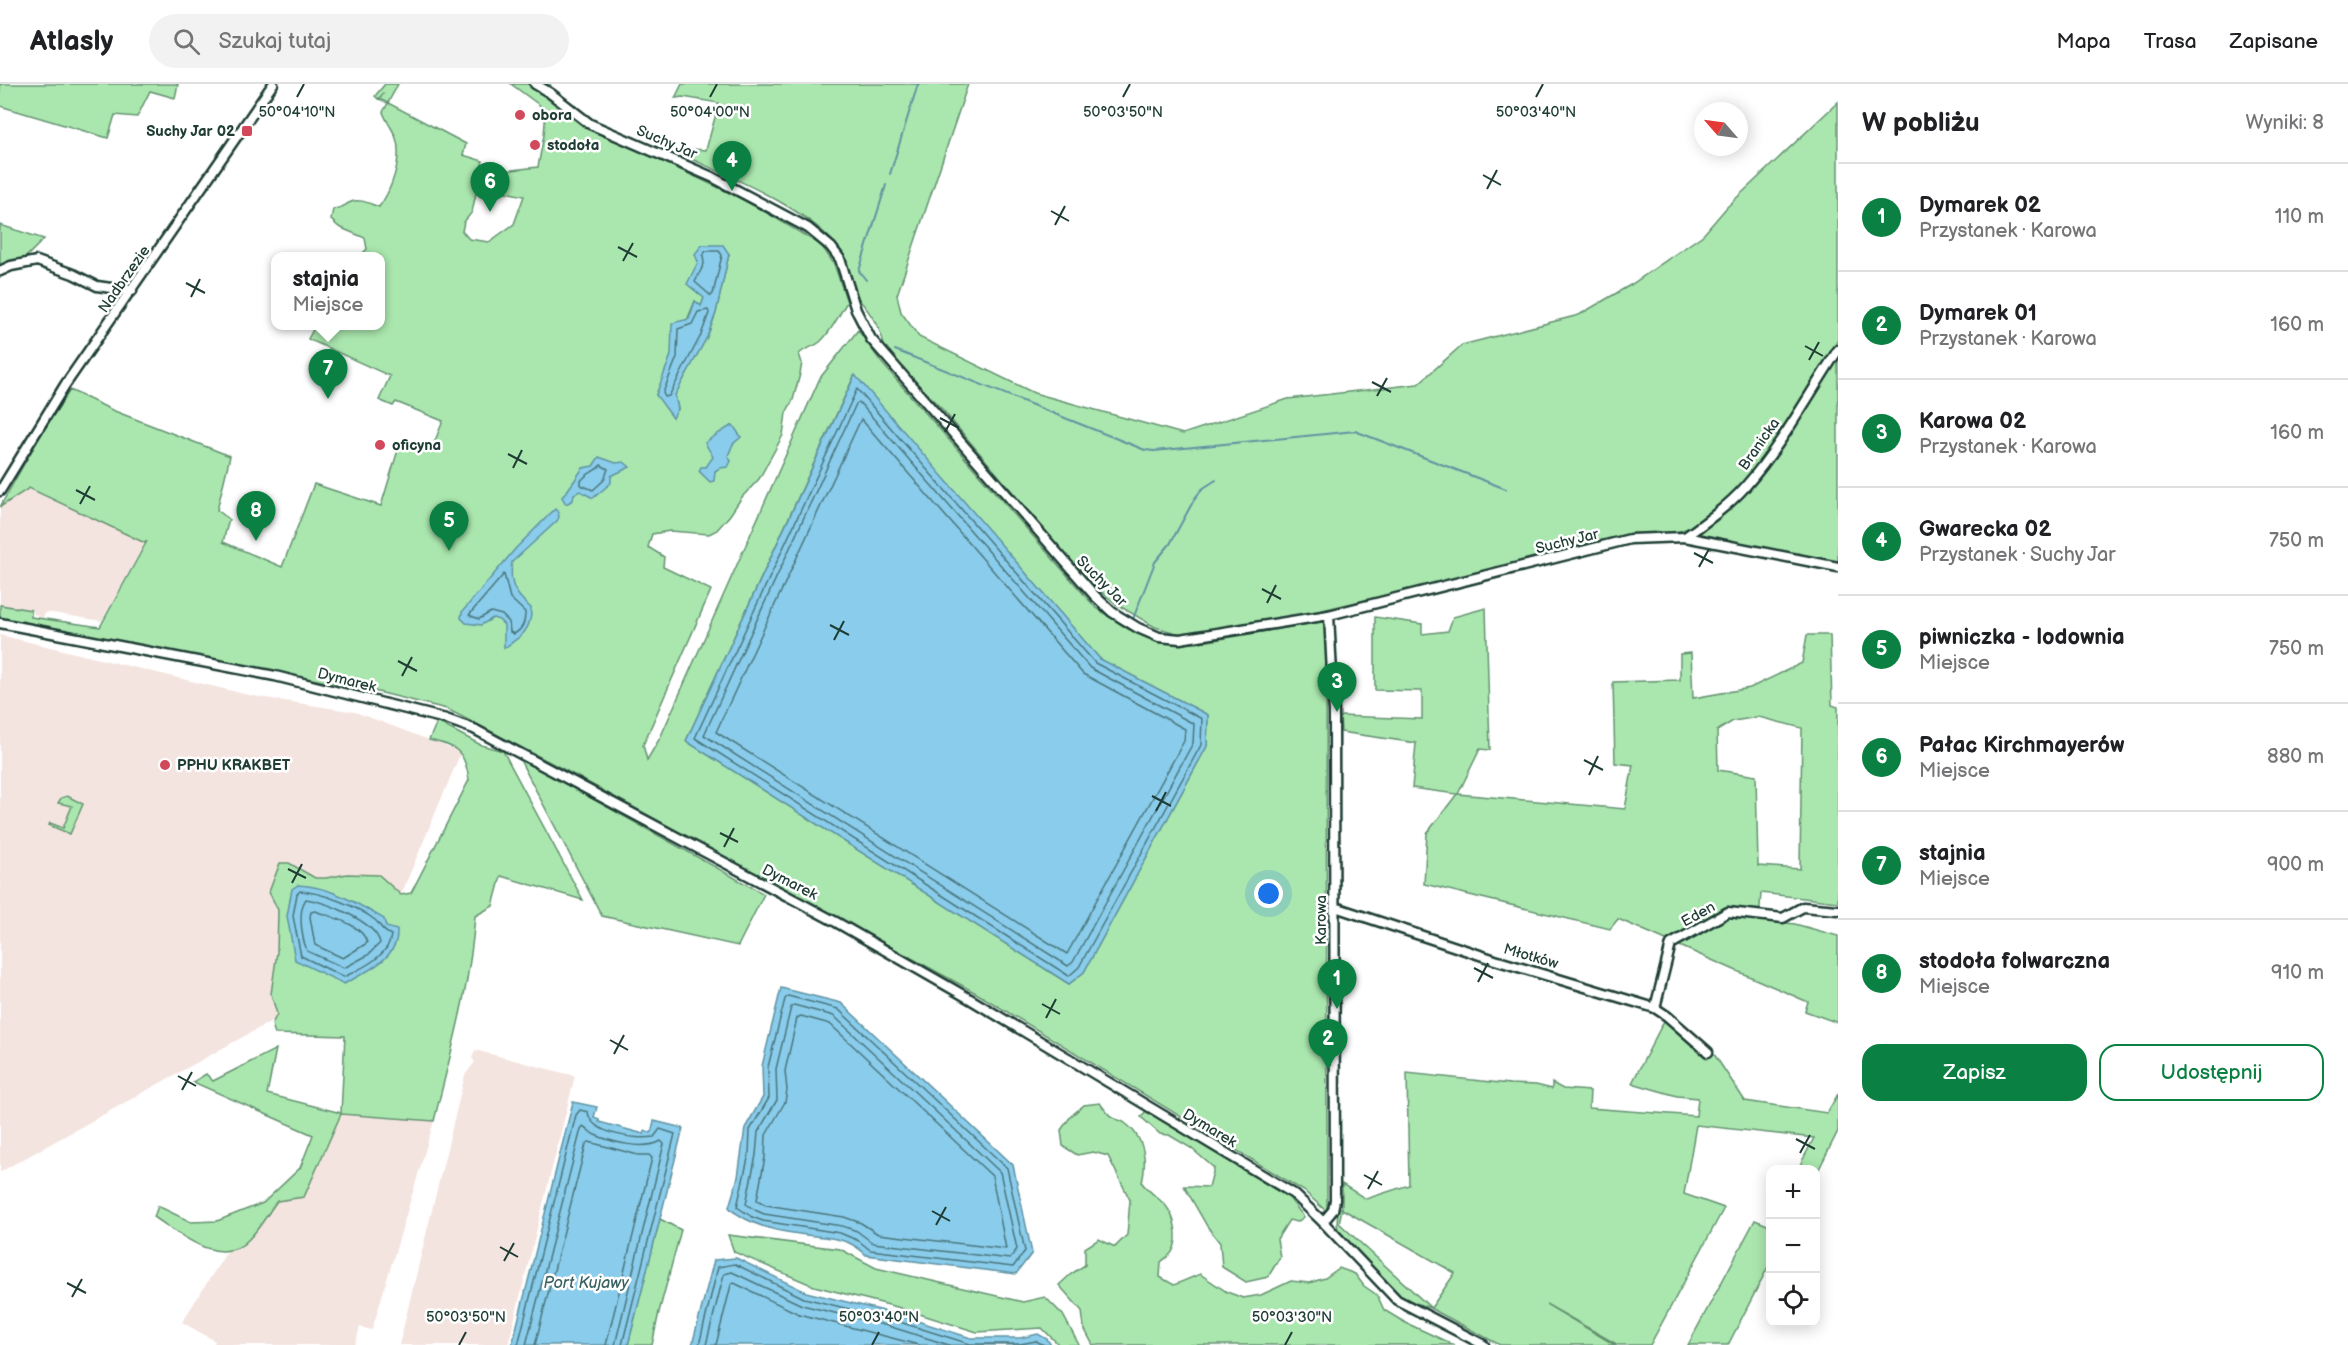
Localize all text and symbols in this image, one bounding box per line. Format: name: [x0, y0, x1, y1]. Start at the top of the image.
search box: [149, 14, 569, 68]
text: Atlasly: [30, 25, 113, 58]
icon: search: [170, 25, 203, 58]
text: Szukaj tutaj: [218, 28, 331, 55]
text: Mapa: [2057, 29, 2111, 54]
text: Trasa: [2144, 29, 2197, 54]
text: Zapisane: [2230, 29, 2318, 54]
north arrow: [1694, 102, 1748, 156]
text: 50°04'10"N: [258, 103, 336, 122]
text: 50°04'00"N: [670, 103, 750, 122]
text: 50°03'50"N: [1083, 103, 1163, 122]
text: 50°03'40"N: [1496, 103, 1576, 122]
place label: obora: [532, 106, 572, 125]
marker: obora: [513, 108, 527, 122]
text: W pobliżu: [1862, 108, 1980, 139]
text: Wyniki: 8: [2245, 111, 2324, 135]
street label: Suchy Jar: [634, 121, 701, 164]
place label: Suchy Jar 02: [146, 122, 235, 141]
marker: Suchy Jar 02: [240, 124, 254, 138]
place label: stodoła: [547, 136, 599, 155]
marker: stodoła: [528, 138, 542, 152]
pin: 4: [712, 141, 752, 191]
pin: 6: [470, 162, 510, 212]
text: Dymarek 02: [1919, 192, 2041, 219]
text: 1: [1877, 205, 1886, 229]
text: 110 m: [2275, 205, 2324, 229]
text: Przystanek · Karowa: [1919, 219, 2097, 243]
street label: Nadbrzezie: [94, 242, 155, 317]
popup: [271, 252, 385, 330]
text: stajnia: [293, 266, 359, 293]
text: Miejsce: [293, 293, 363, 317]
text: Dymarek 01: [1919, 300, 2037, 327]
text: 2: [1876, 313, 1887, 337]
text: 160 m: [2270, 313, 2324, 337]
text: Przystanek · Karowa: [1919, 327, 2097, 351]
pin: 7: [308, 350, 348, 399]
text: Karowa 02: [1919, 408, 2026, 435]
street label: Branicka: [1735, 415, 1784, 474]
text: 3: [1876, 421, 1887, 445]
text: 160 m: [2270, 421, 2324, 445]
text: Przystanek · Karowa: [1919, 435, 2097, 459]
place label: oficyna: [392, 436, 441, 455]
marker: oficyna: [373, 438, 387, 452]
pin: 8: [236, 492, 276, 541]
pin: 5: [430, 502, 468, 551]
text: Gwarecka 02: [1919, 516, 2051, 543]
street label: Suchy Jar: [1534, 524, 1601, 558]
text: 4: [1876, 529, 1887, 553]
text: 750 m: [2269, 529, 2324, 553]
text: Przystanek · Suchy Jar: [1919, 543, 2115, 567]
street label: Suchy Jar: [1072, 552, 1131, 611]
text: piwniczka - lodownia: [1919, 624, 2125, 651]
text: 5: [1876, 637, 1887, 661]
text: 750 m: [2269, 637, 2324, 661]
text: Miejsce: [1919, 651, 1990, 675]
pin: 3: [1318, 662, 1356, 712]
street label: Dymarek: [315, 664, 379, 697]
text: Pałac Kirchmayerów: [1919, 732, 2125, 759]
text: 6: [1875, 745, 1888, 769]
text: 880 m: [2267, 745, 2324, 769]
place label: PPHU KRAKBET: [177, 756, 291, 775]
marker: PPHU KRAKBET: [158, 758, 172, 772]
text: Miejsce: [1919, 759, 1990, 783]
text: stajnia: [1919, 840, 1986, 867]
text: 7: [1876, 853, 1887, 877]
text: 900 m: [2267, 853, 2324, 877]
street label: Dymarek: [759, 860, 821, 905]
text: Miejsce: [1919, 867, 1990, 891]
your location: [1254, 879, 1283, 908]
street label: Karowa: [1312, 895, 1331, 945]
street label: Eden: [1678, 897, 1719, 931]
street label: Młotków: [1501, 940, 1560, 973]
text: stodoła folwarczna: [1919, 948, 2110, 975]
pin: 1: [1318, 960, 1356, 1009]
text: 8: [1875, 961, 1888, 985]
text: 910 m: [2271, 961, 2324, 985]
text: Miejsce: [1919, 975, 1990, 999]
pin: 2: [1308, 1020, 1348, 1069]
button: Zapisz: [1862, 1044, 2087, 1101]
button: Udostępnij: [2099, 1044, 2324, 1101]
street label: Dymarek: [1179, 1105, 1241, 1152]
map controls: [1766, 1165, 1820, 1327]
button: +: [1766, 1165, 1820, 1219]
button: −: [1766, 1219, 1820, 1273]
button: locate: [1766, 1273, 1820, 1327]
water label: Port Kujawy: [543, 1274, 629, 1293]
text: 50°03'50"N: [426, 1308, 506, 1327]
text: 50°03'40"N: [839, 1308, 919, 1327]
text: 50°03'30"N: [1252, 1308, 1332, 1327]

